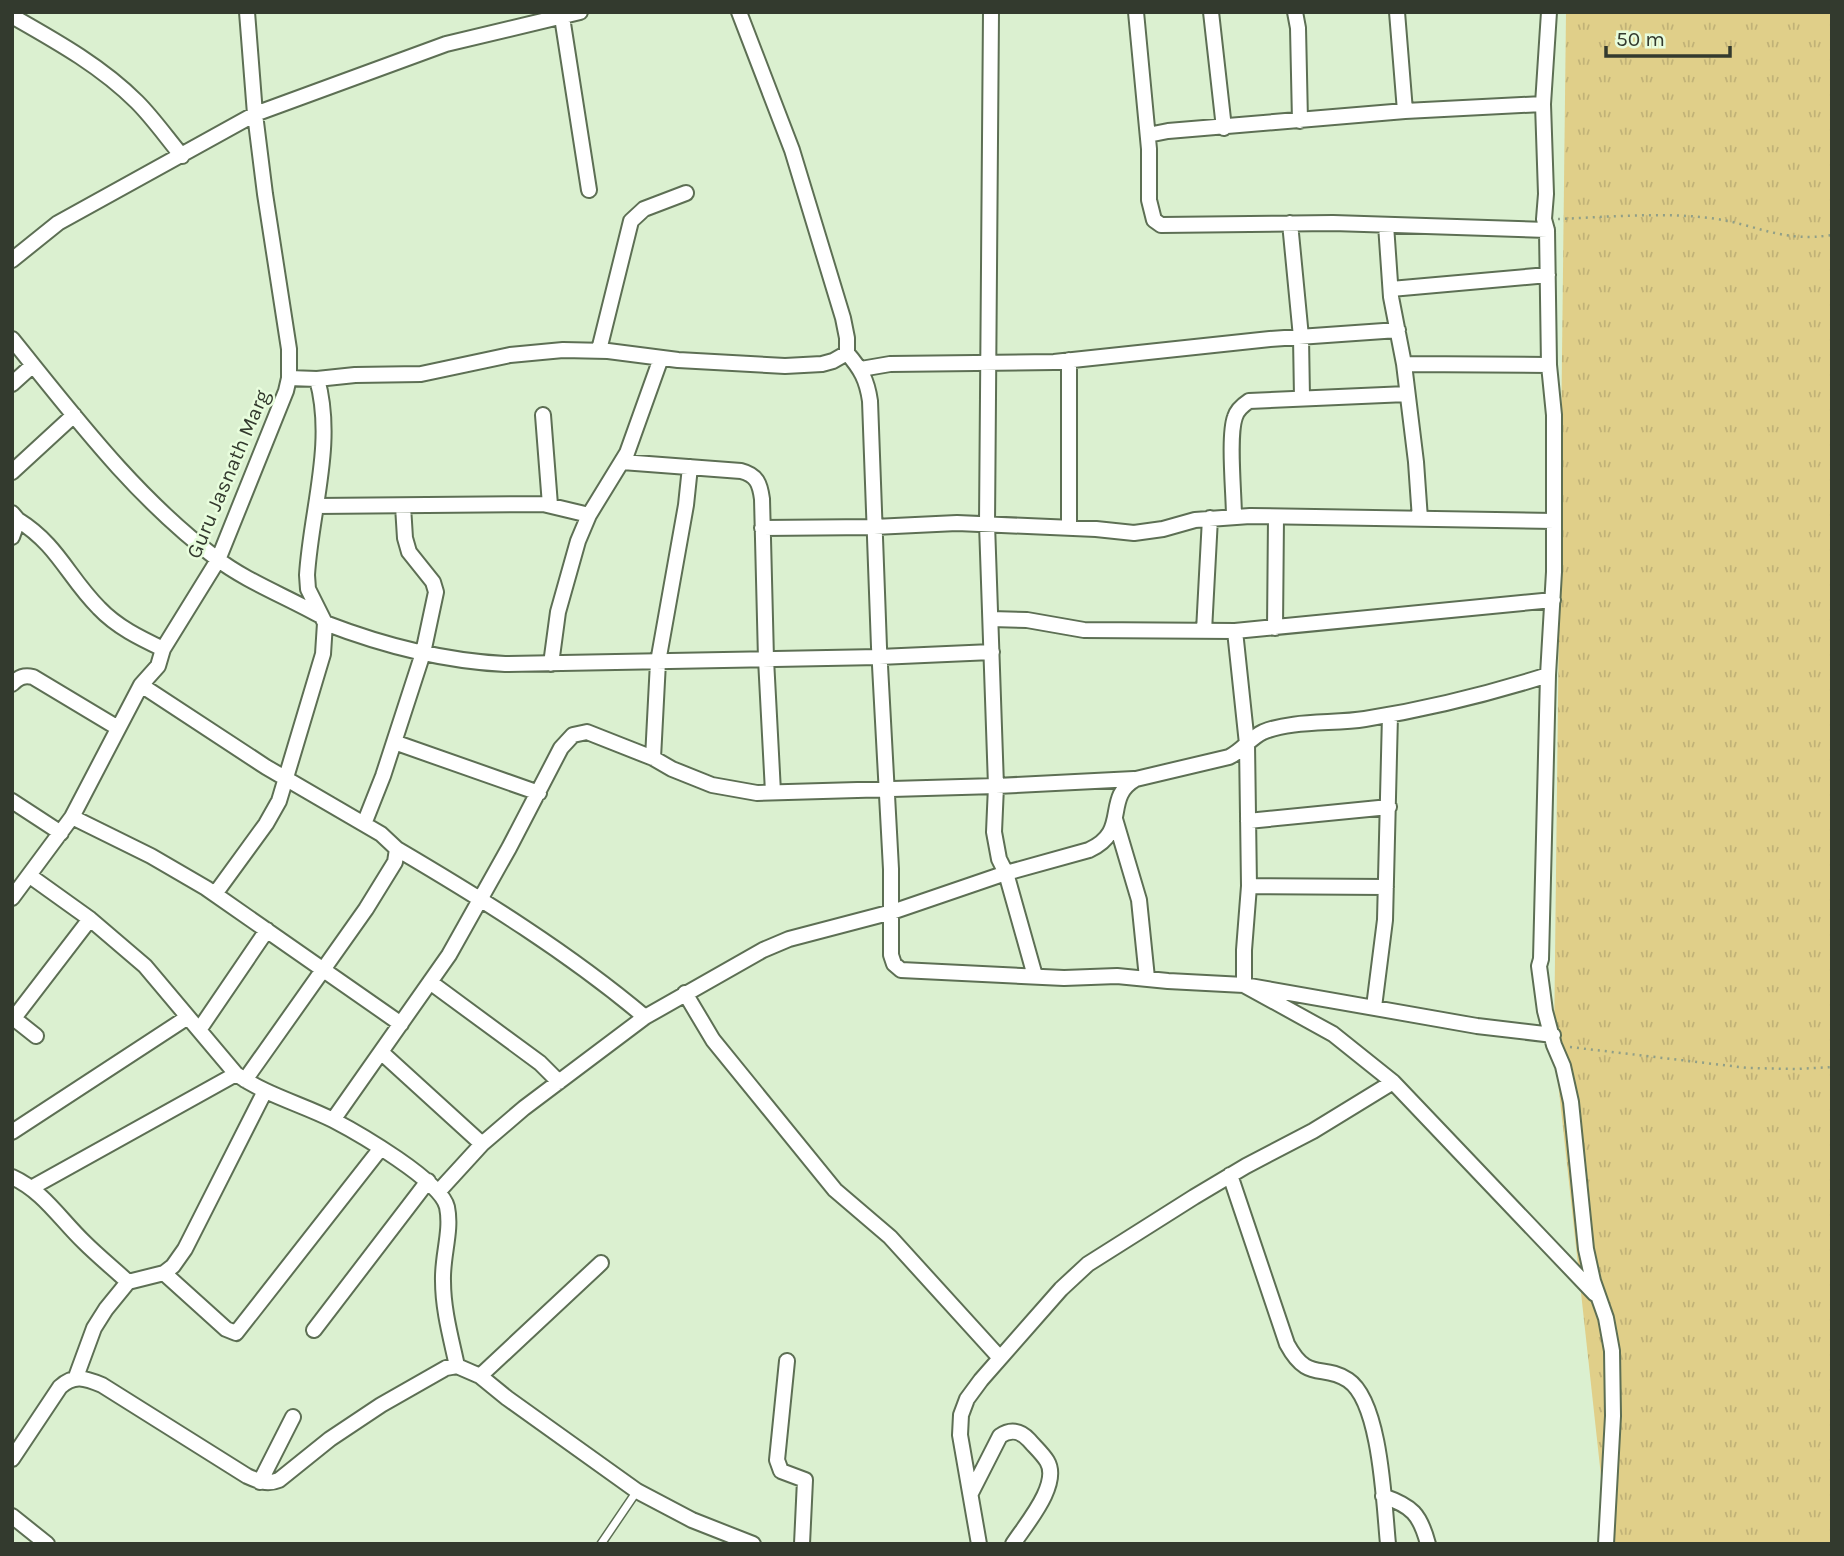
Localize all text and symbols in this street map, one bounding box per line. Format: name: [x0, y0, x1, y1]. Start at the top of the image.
scale bar: [1606, 14, 1730, 58]
text: 50 m: [1616, 27, 1665, 51]
street label: Guru Jasnath Marg: [182, 386, 274, 562]

